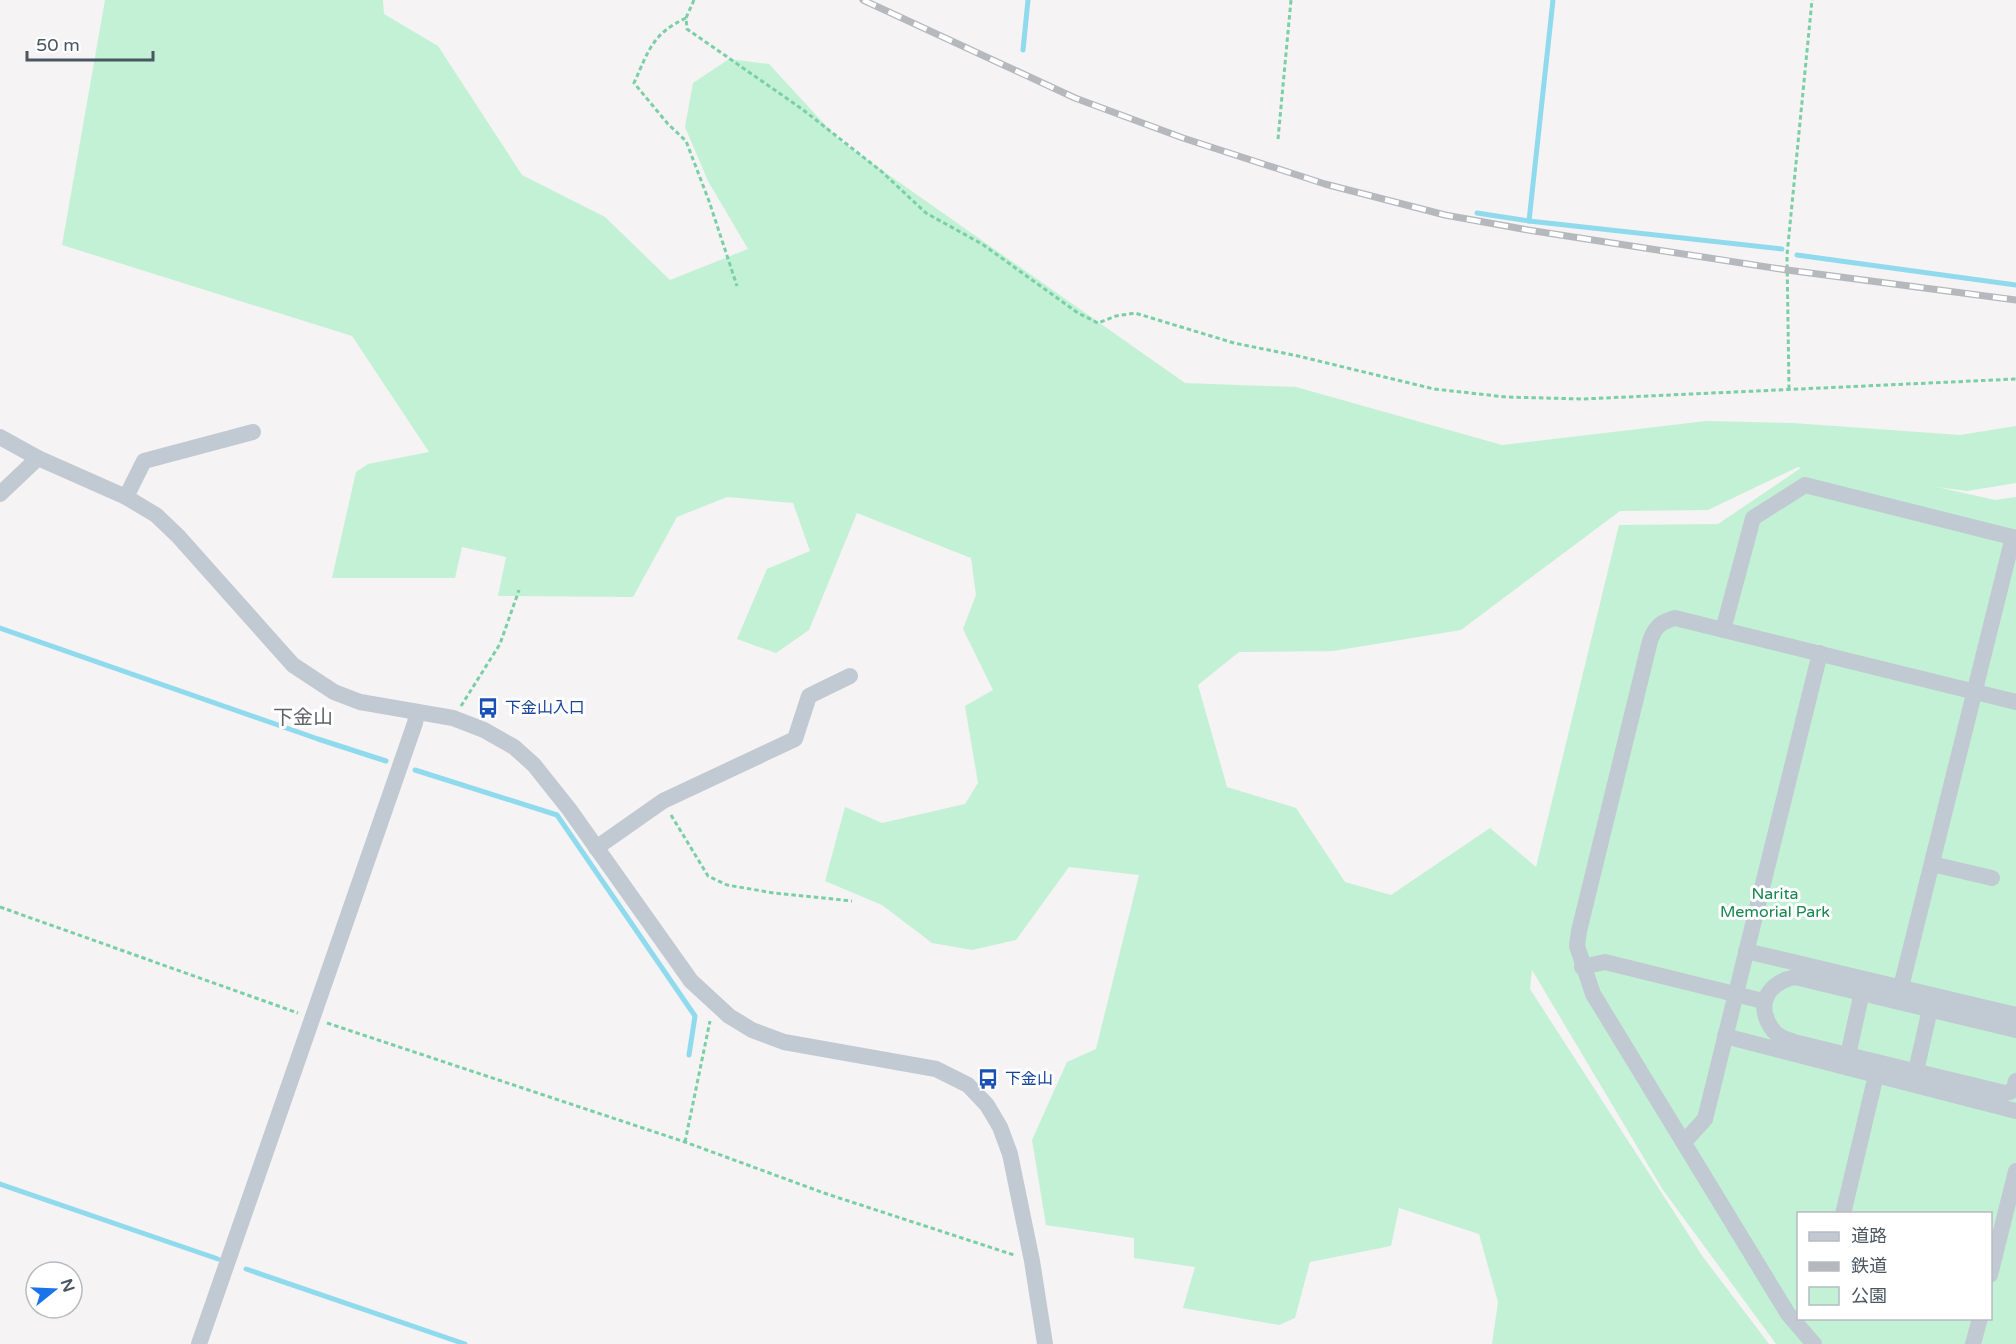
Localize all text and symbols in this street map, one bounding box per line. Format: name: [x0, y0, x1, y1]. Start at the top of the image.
scale bar: [27, 24, 153, 62]
text: 50 m: [36, 34, 80, 56]
bus stop icon: 下金山入口: [476, 696, 500, 720]
place label: 下金山入口: [505, 698, 585, 718]
district label: 下金山: [273, 706, 333, 730]
park label: Narita Memorial Park: [1720, 884, 1830, 922]
bus stop icon: 下金山: [976, 1067, 1000, 1091]
place label: 下金山: [1005, 1069, 1053, 1089]
legend: [1797, 1212, 1992, 1320]
text: 道路: [1851, 1225, 1887, 1247]
text: 鉄道: [1851, 1255, 1887, 1277]
north arrow: [24, 1260, 84, 1320]
text: N: [56, 1276, 79, 1295]
text: 公園: [1851, 1285, 1887, 1307]

